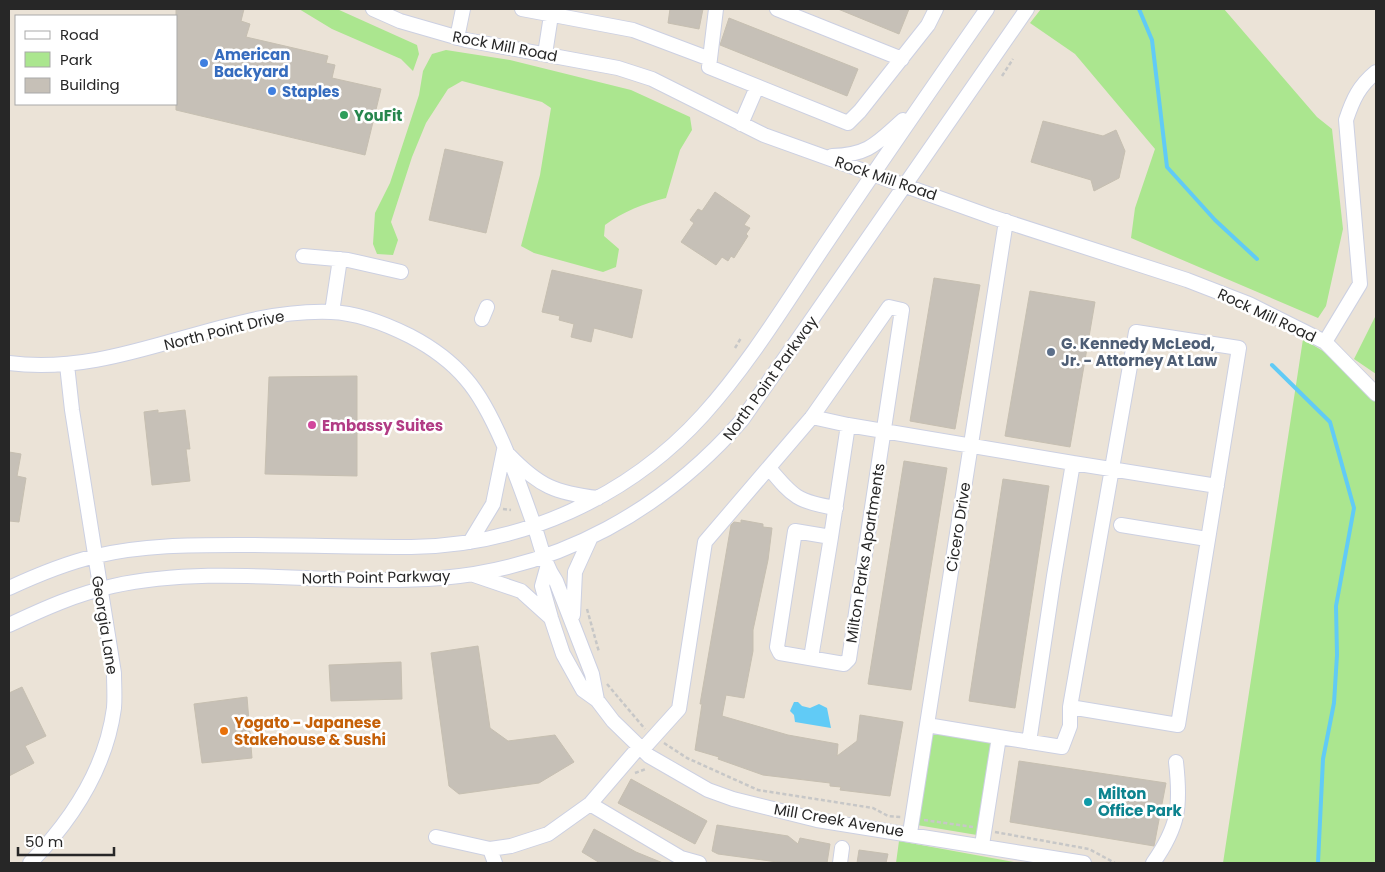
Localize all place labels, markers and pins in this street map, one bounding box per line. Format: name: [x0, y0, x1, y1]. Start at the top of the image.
place label: American Backyard: [214, 44, 290, 82]
marker: American Backyard: [198, 57, 210, 69]
place label: Staples: [282, 81, 340, 102]
marker: Staples: [266, 85, 278, 97]
place label: YouFit: [354, 105, 402, 126]
marker: YouFit: [338, 109, 350, 121]
place label: G. Kennedy McLeod, Jr. - Attorney At Law: [1061, 333, 1217, 371]
marker: G. Kennedy McLeod, Jr. - Attorney At Law: [1045, 346, 1057, 358]
place label: Embassy Suites: [322, 415, 443, 436]
marker: Embassy Suites: [306, 419, 318, 431]
place label: Yogato - Japanese Stakehouse & Sushi: [234, 712, 386, 750]
marker: Yogato - Japanese Stakehouse & Sushi: [218, 725, 230, 737]
place label: Milton Office Park: [1098, 783, 1182, 821]
marker: Milton Office Park: [1082, 796, 1094, 808]

